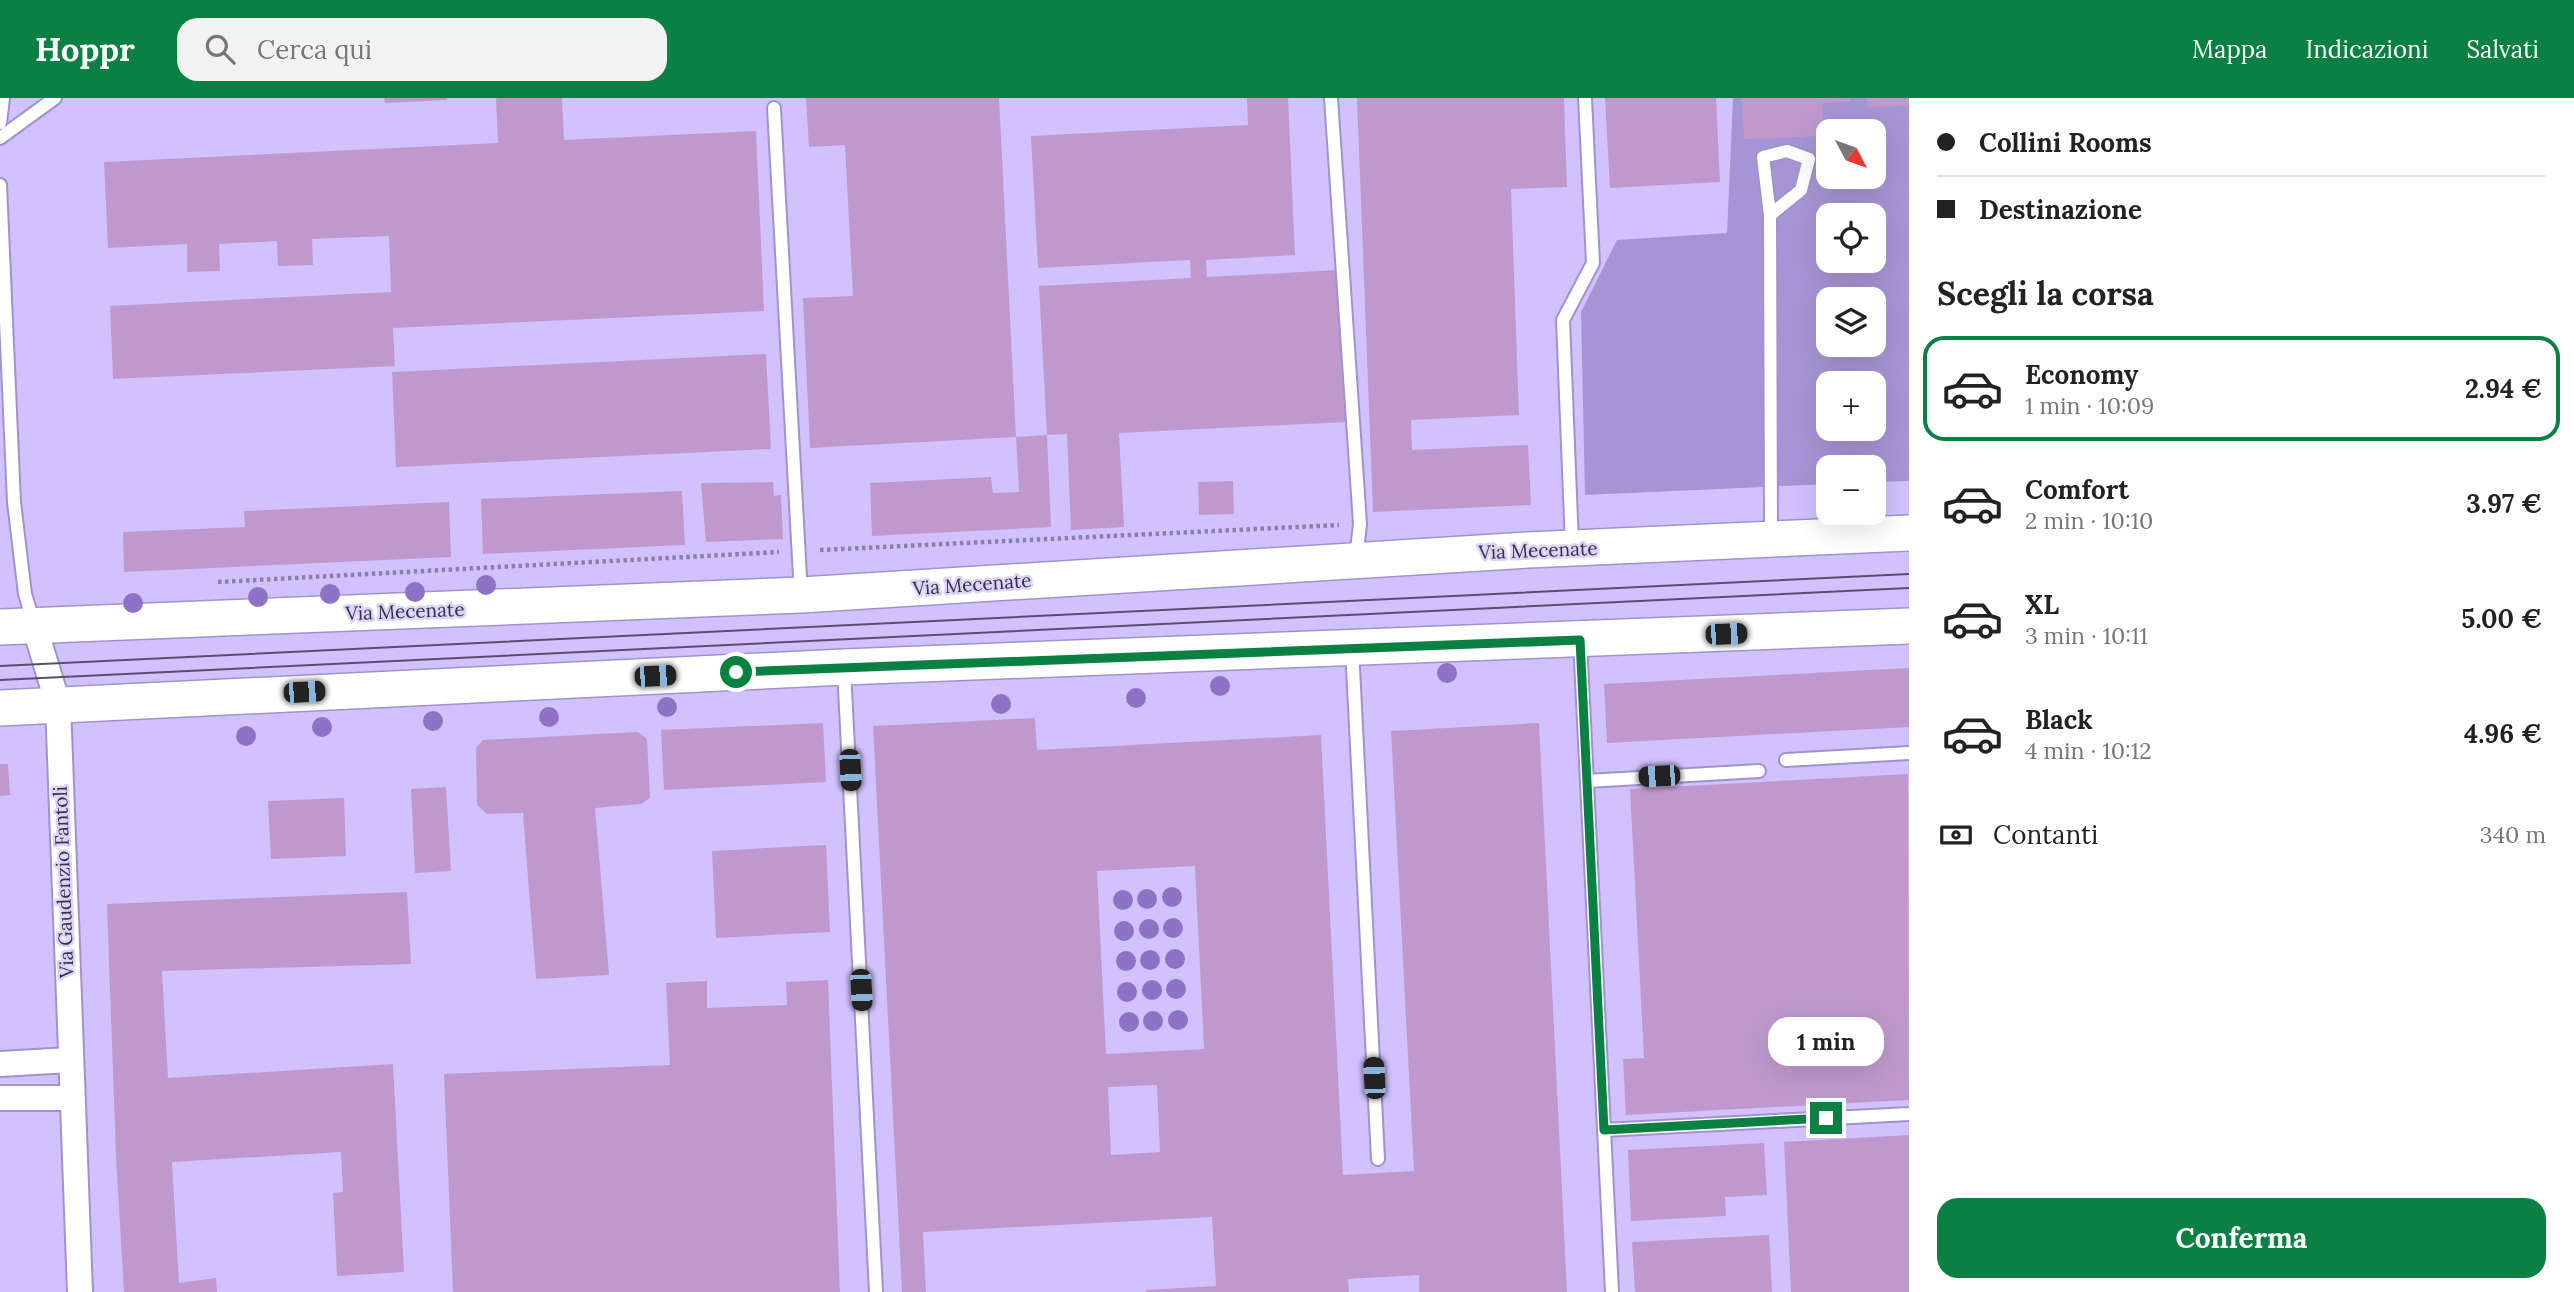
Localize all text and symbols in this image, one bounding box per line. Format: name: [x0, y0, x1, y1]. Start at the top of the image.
search box: [177, 18, 667, 81]
text: Hoppr: [35, 28, 135, 70]
icon: search: [201, 30, 239, 68]
text: Cerca qui: [257, 33, 372, 66]
text: Mappa: [2192, 34, 2267, 65]
text: Indicazioni: [2305, 34, 2428, 65]
text: Salvati: [2466, 34, 2539, 65]
north arrow: [1816, 119, 1886, 189]
map controls: [1816, 119, 1886, 525]
text: Collini Rooms: [1979, 126, 2152, 159]
text: Destinazione: [1979, 193, 2142, 226]
button: locate: [1816, 203, 1886, 273]
text: Scegli la corsa: [1937, 273, 2154, 314]
button: layers: [1816, 287, 1886, 357]
icon: car: [1941, 357, 2004, 420]
text: Economy: [2025, 358, 2138, 391]
button: +: [1816, 371, 1886, 441]
text: 2.94 €: [2465, 372, 2542, 405]
text: 1 min · 10:09: [2025, 391, 2154, 420]
button: −: [1816, 455, 1886, 525]
icon: car: [1941, 472, 2004, 535]
text: Comfort: [2025, 473, 2129, 506]
text: 3.97 €: [2466, 487, 2542, 520]
text: 2 min · 10:10: [2025, 506, 2153, 535]
street label: Via Mecenate: [1477, 536, 1598, 564]
street label: Via Mecenate: [911, 568, 1032, 600]
icon: car: [1941, 587, 2004, 650]
text: XL: [2025, 588, 2059, 621]
street label: Via Mecenate: [344, 597, 465, 625]
text: 5.00 €: [2461, 602, 2542, 635]
text: 3 min · 10:11: [2025, 621, 2148, 650]
car: [1705, 623, 1748, 645]
route start: [720, 656, 752, 688]
car: [634, 664, 677, 688]
car: [283, 680, 326, 704]
icon: car: [1941, 702, 2004, 765]
text: Black: [2025, 703, 2093, 736]
text: 4.96 €: [2464, 717, 2542, 750]
text: 4 min · 10:12: [2025, 736, 2151, 765]
car: [839, 748, 862, 792]
car: [1638, 764, 1681, 788]
street label: Via Gaudenzio Fantoli: [48, 786, 78, 979]
icon: cash: [1937, 816, 1975, 854]
text: Contanti: [1993, 818, 2098, 851]
text: 340 m: [2480, 820, 2546, 849]
car: [850, 968, 873, 1012]
callout: 1 min: [1768, 1016, 1884, 1066]
text: 1 min: [1797, 1027, 1855, 1056]
car: [1363, 1056, 1386, 1100]
route end: [1810, 1102, 1842, 1134]
button: Conferma: [1937, 1198, 2546, 1278]

